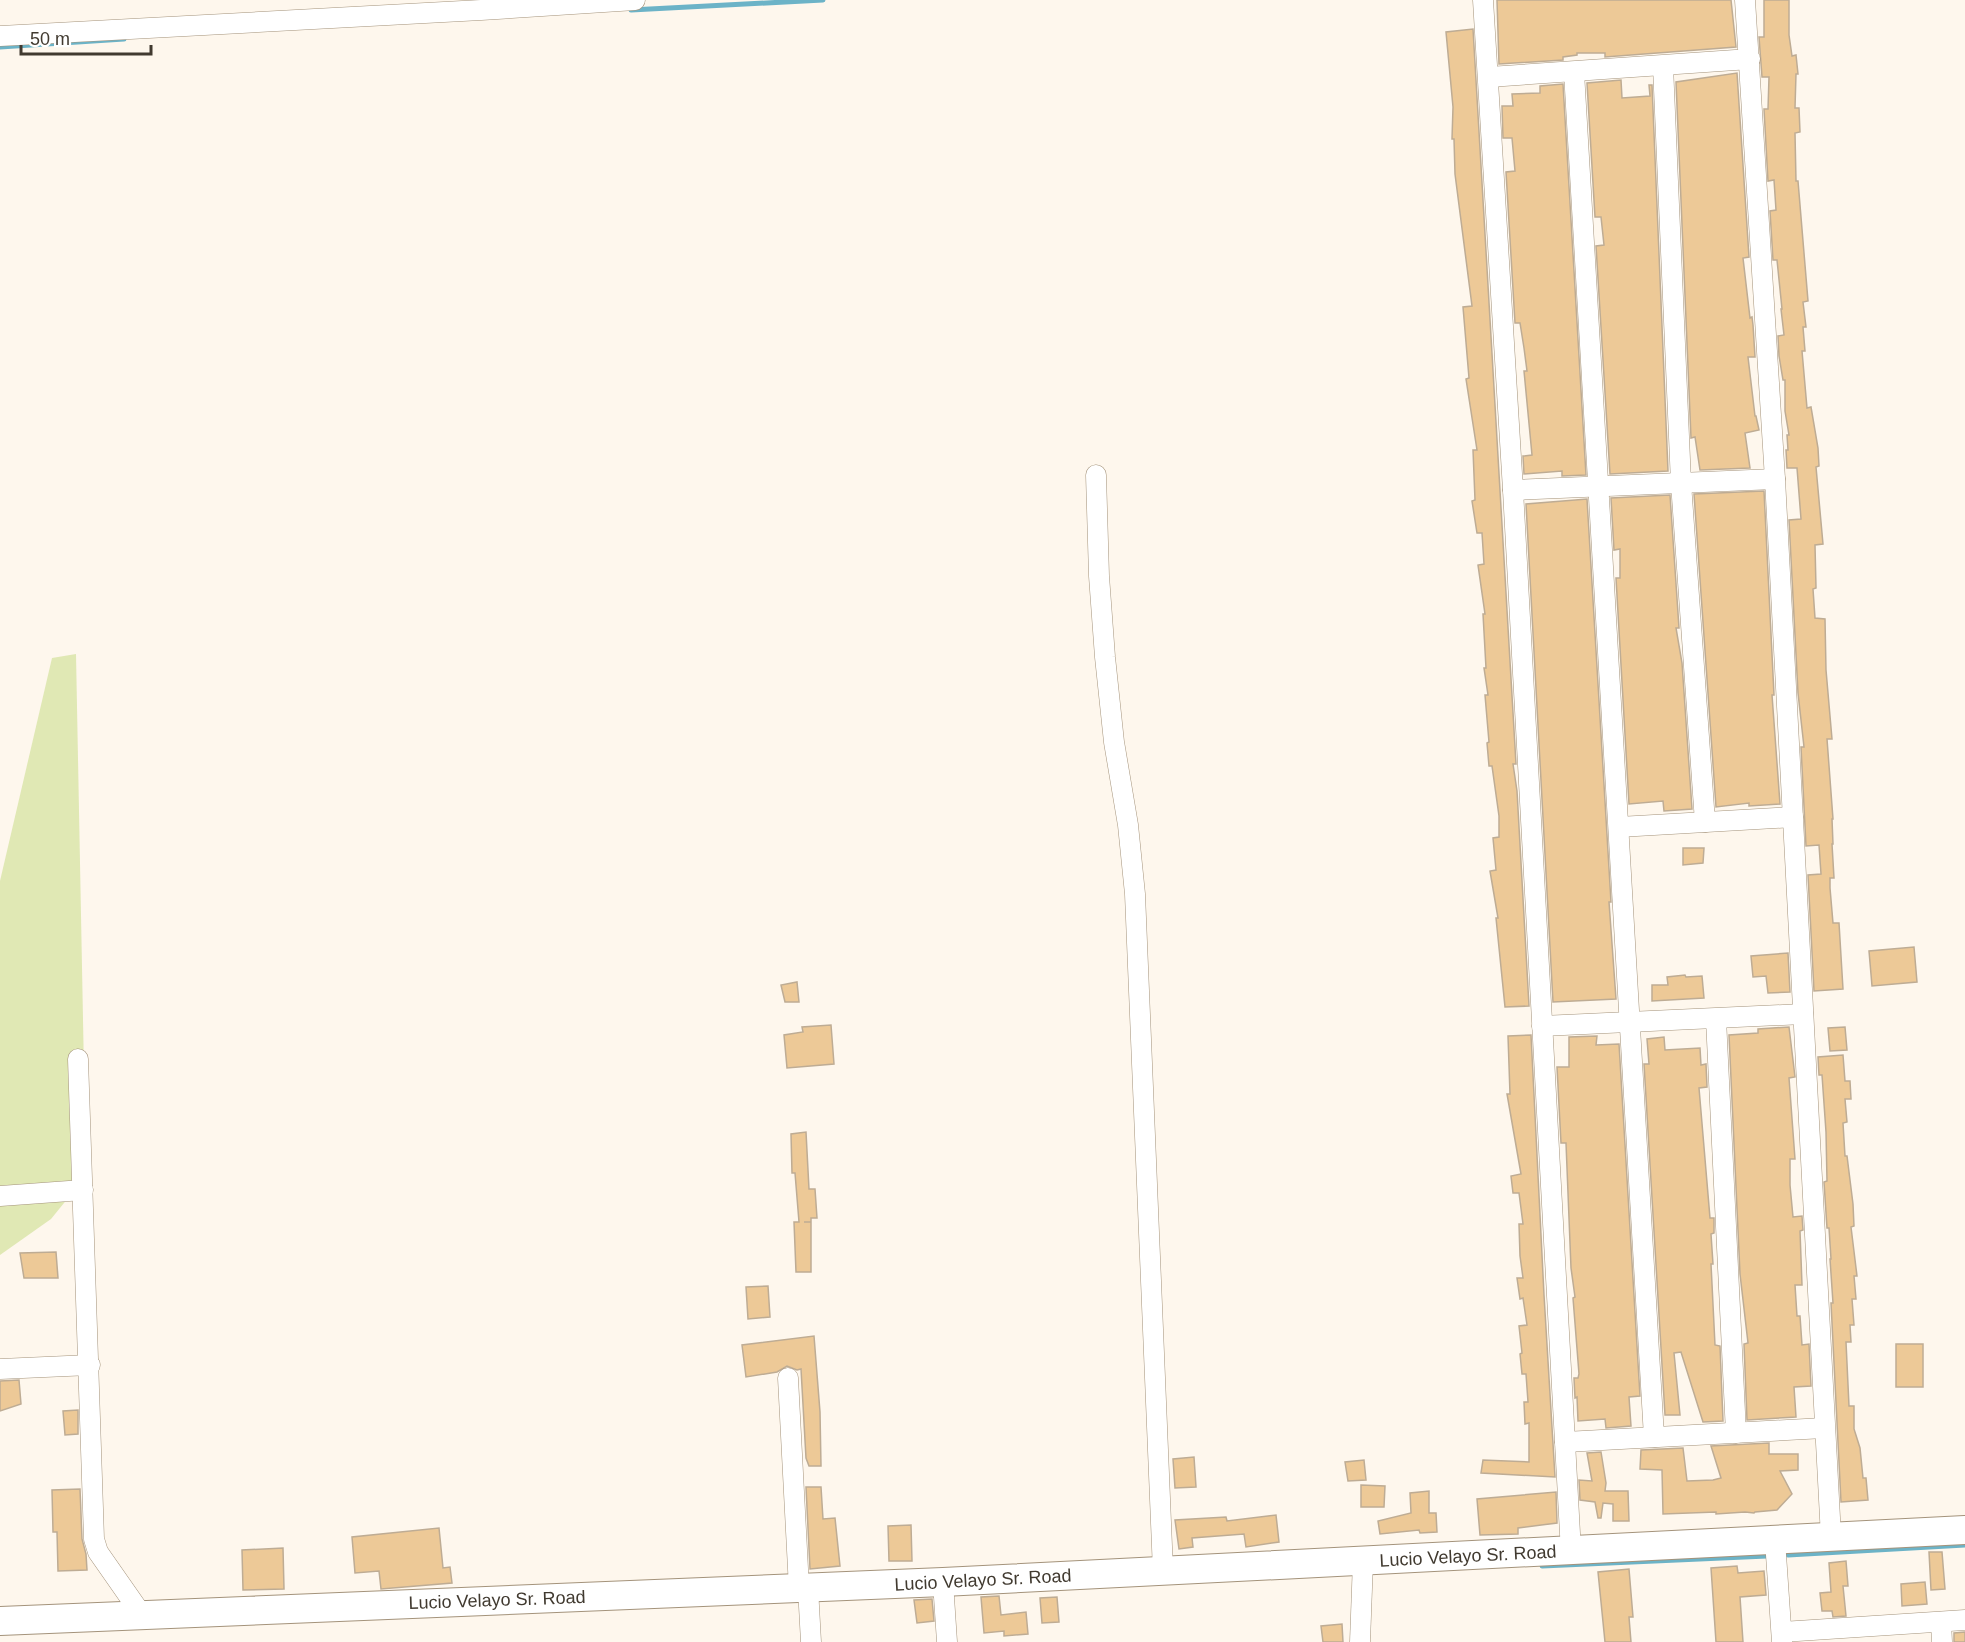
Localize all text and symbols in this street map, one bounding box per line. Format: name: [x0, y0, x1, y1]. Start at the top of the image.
scale bar: [21, 18, 152, 56]
text: 50 m: [30, 29, 70, 49]
street label: Lucio Velayo Sr. Road: [1379, 1541, 1557, 1571]
street label: Lucio Velayo Sr. Road: [894, 1565, 1072, 1595]
street label: Lucio Velayo Sr. Road: [408, 1587, 586, 1613]

